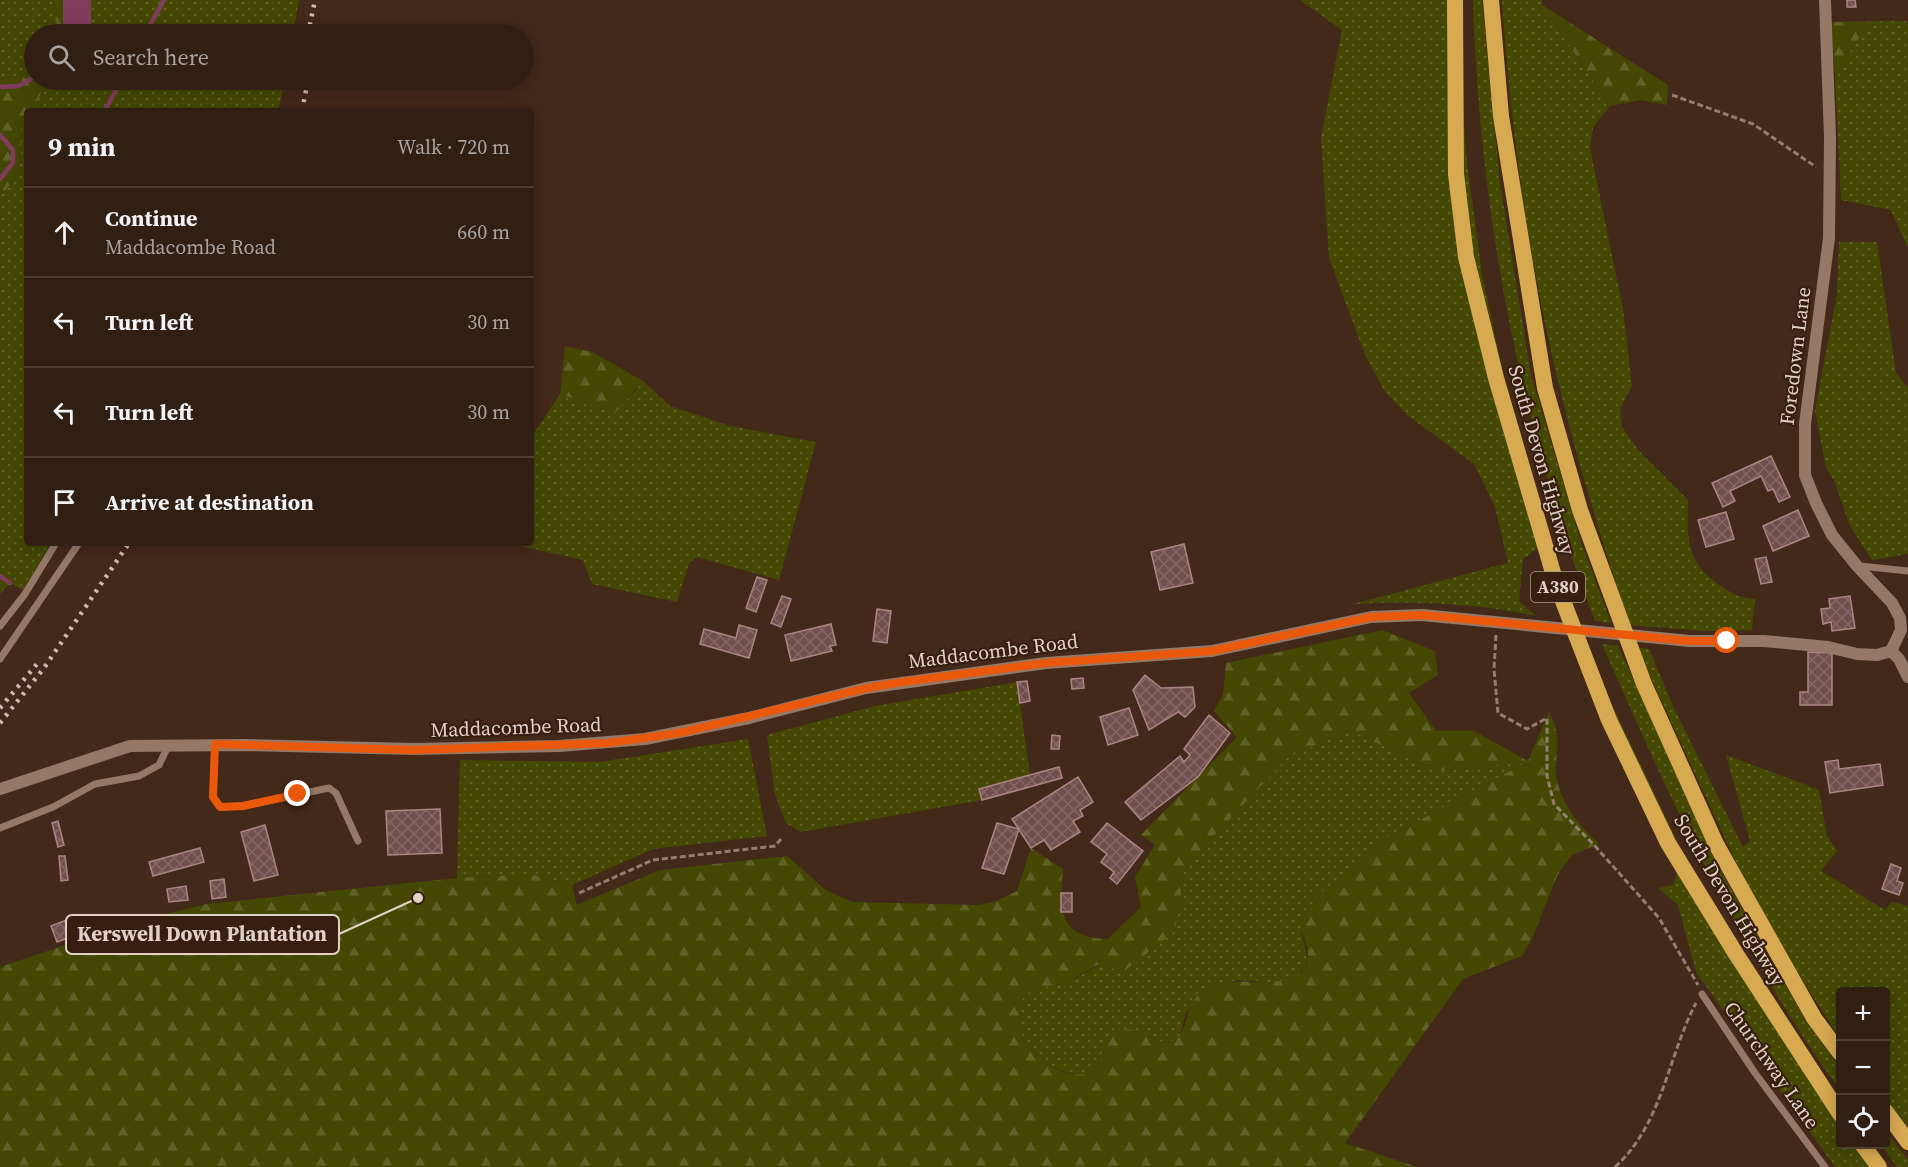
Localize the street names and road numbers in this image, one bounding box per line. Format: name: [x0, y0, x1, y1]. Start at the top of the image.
street label: Foredown Lane: [1773, 285, 1817, 427]
street label: South Devon Highway: [1502, 362, 1583, 559]
road number: A380: [1531, 572, 1585, 602]
street label: Maddacombe Road: [906, 627, 1080, 675]
street label: Maddacombe Road: [430, 710, 603, 744]
street label: South Devon Highway: [1668, 809, 1793, 992]
street label: Churchway Lane: [1718, 996, 1826, 1134]

